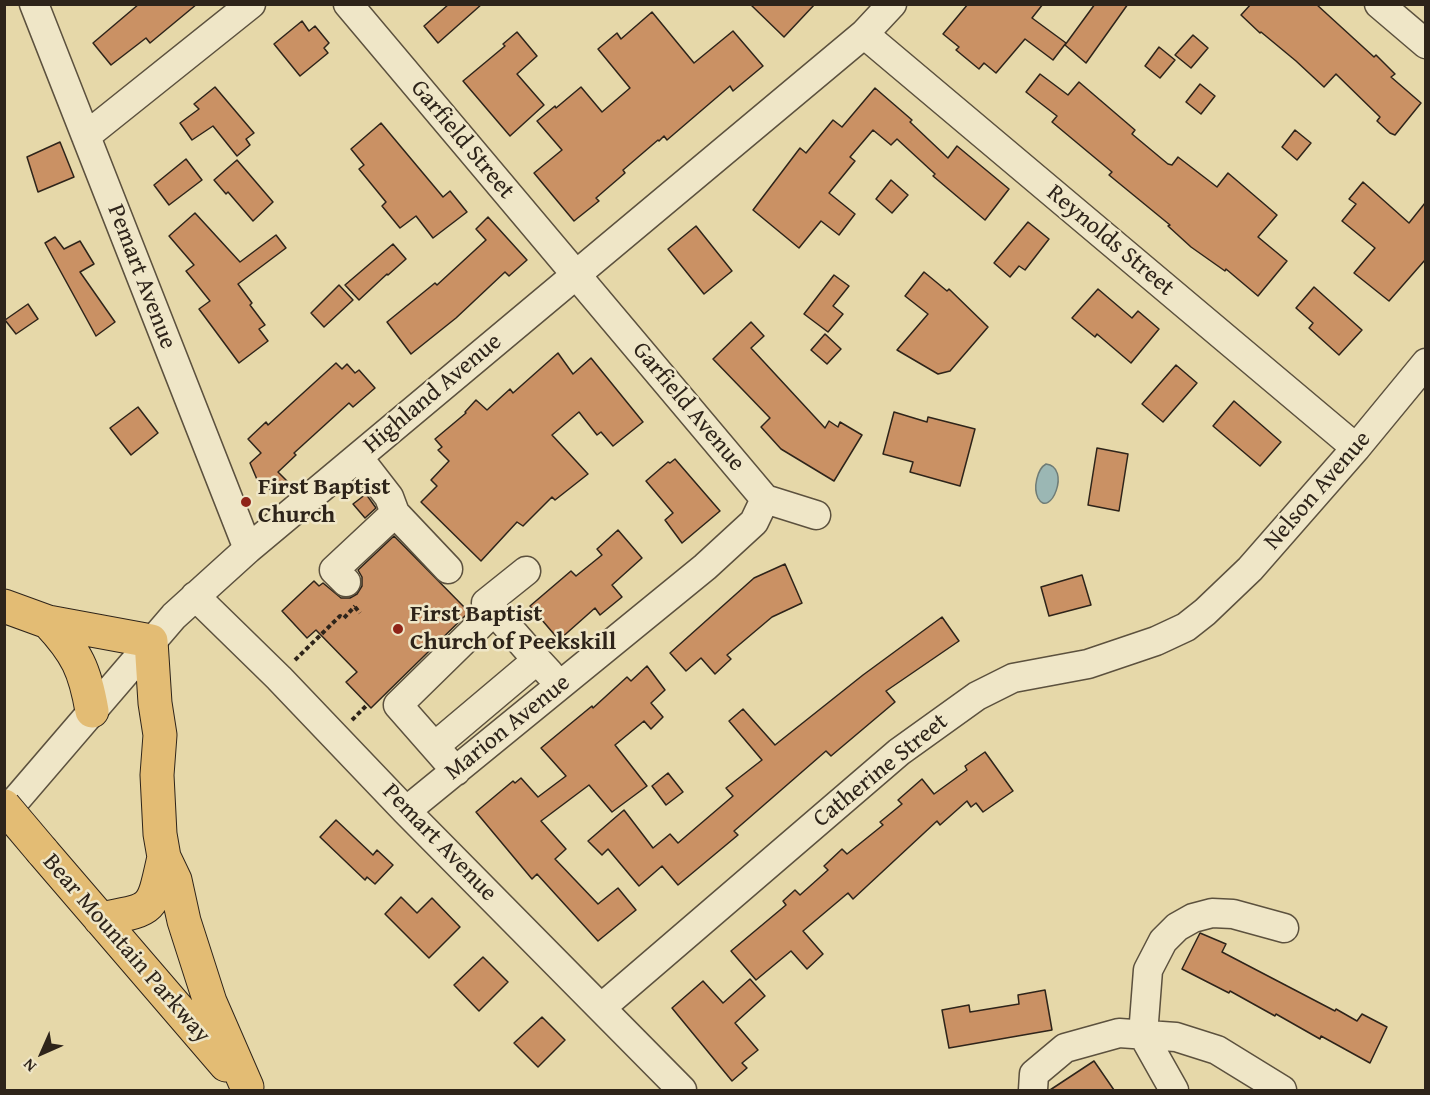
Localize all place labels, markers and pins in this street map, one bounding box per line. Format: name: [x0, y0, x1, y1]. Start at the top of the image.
place label: First Baptist Church: [258, 474, 390, 530]
marker: First Baptist Church: [239, 495, 253, 509]
place label: First Baptist Church of Peekskill: [410, 601, 616, 657]
marker: First Baptist Church of Peekskill: [391, 622, 405, 636]

